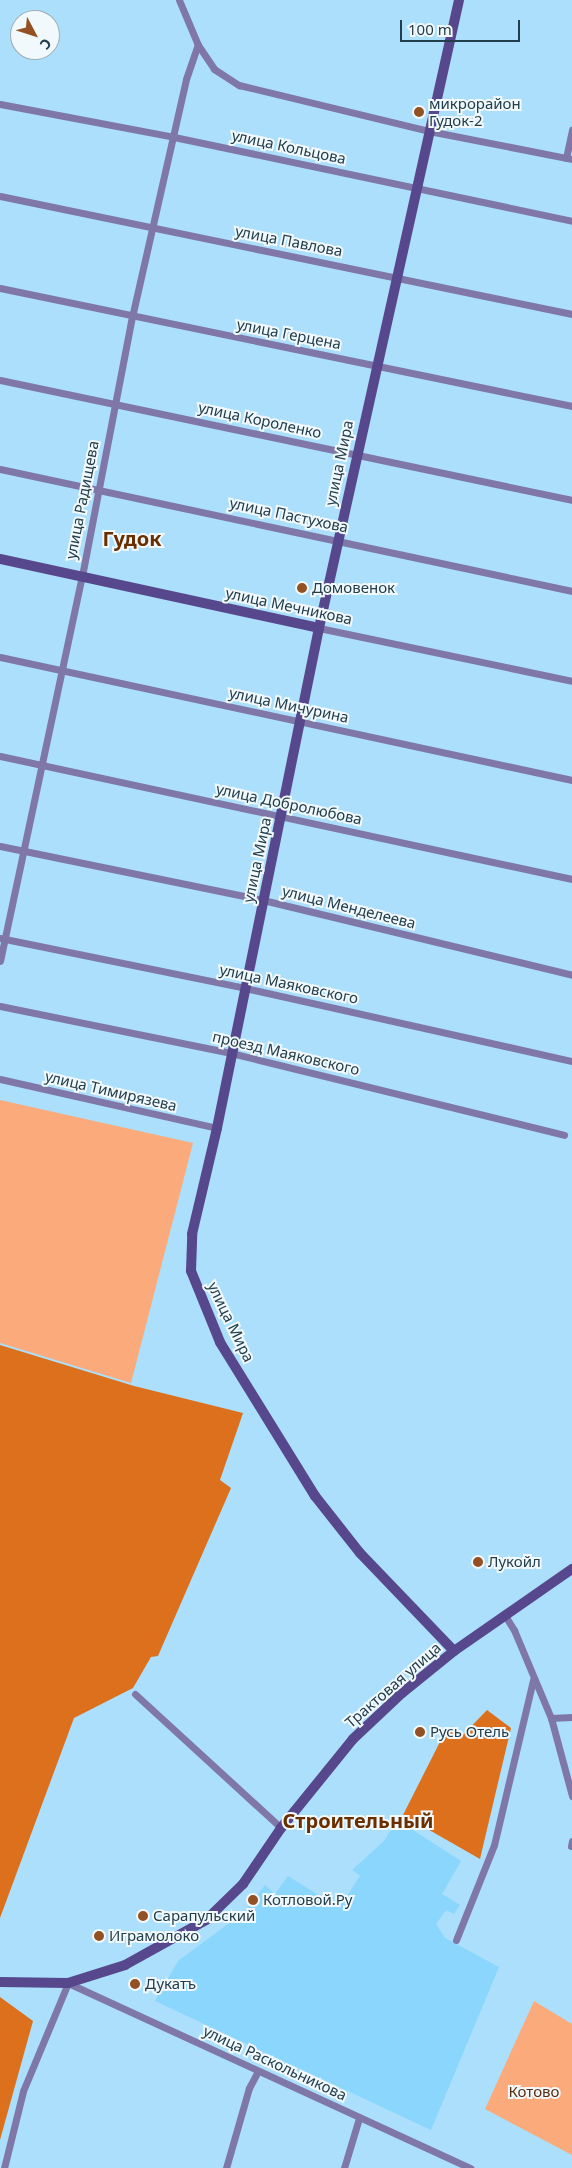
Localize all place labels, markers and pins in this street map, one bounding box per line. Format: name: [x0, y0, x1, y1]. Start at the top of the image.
place label: микрорайон Гудок-2: [429, 94, 521, 129]
marker: микрорайон Гудок-2: [413, 106, 425, 118]
place label: Домовенок: [312, 579, 395, 597]
marker: Домовенок: [296, 582, 308, 594]
place label: Лукойл: [488, 1553, 541, 1571]
marker: Лукойл: [472, 1556, 484, 1568]
place label: Русь Отель: [430, 1723, 509, 1741]
marker: Русь Отель: [414, 1726, 426, 1738]
place label: Котловой.Ру: [263, 1891, 352, 1909]
marker: Котловой.Ру: [247, 1894, 259, 1906]
place label: Сарапульский: [153, 1907, 255, 1925]
marker: Сарапульский: [137, 1910, 149, 1922]
place label: Играмолоко: [109, 1927, 199, 1945]
marker: Играмолоко: [93, 1930, 105, 1942]
place label: Дукатъ: [145, 1975, 196, 1993]
marker: Дукатъ: [129, 1978, 141, 1990]

